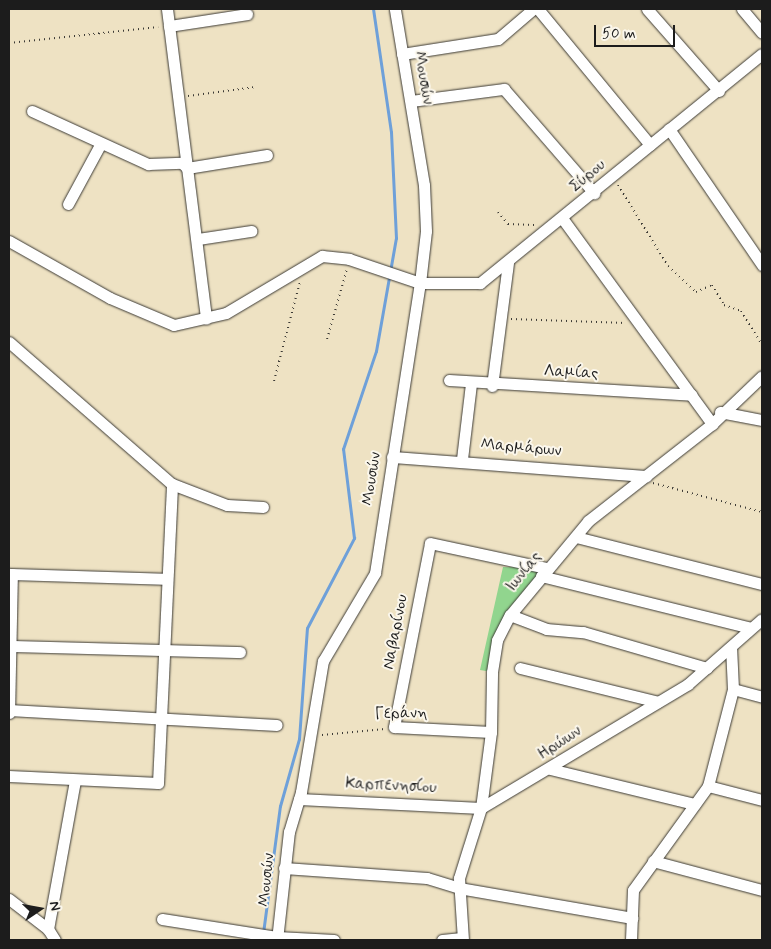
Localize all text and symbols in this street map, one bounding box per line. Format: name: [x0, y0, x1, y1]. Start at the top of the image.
scale bar: [596, 15, 677, 47]
text: 50 m: [602, 24, 636, 44]
street label: Μουσών: [409, 50, 437, 106]
street label: Σύρου: [566, 156, 610, 196]
street label: Λαμίας: [543, 362, 599, 384]
street label: Μαρμάρων: [480, 435, 562, 461]
street label: Μουσών: [358, 451, 386, 507]
street label: Ιωνίας: [502, 548, 546, 596]
street label: Ναβαρίνου: [379, 593, 413, 671]
street label: Γεράνη: [374, 704, 428, 724]
street label: Ηρώων: [535, 722, 585, 764]
street label: Καρπενησίου: [345, 774, 437, 798]
street label: Μουσών: [255, 852, 279, 908]
north arrow: [15, 884, 65, 934]
text: N: [45, 899, 64, 912]

